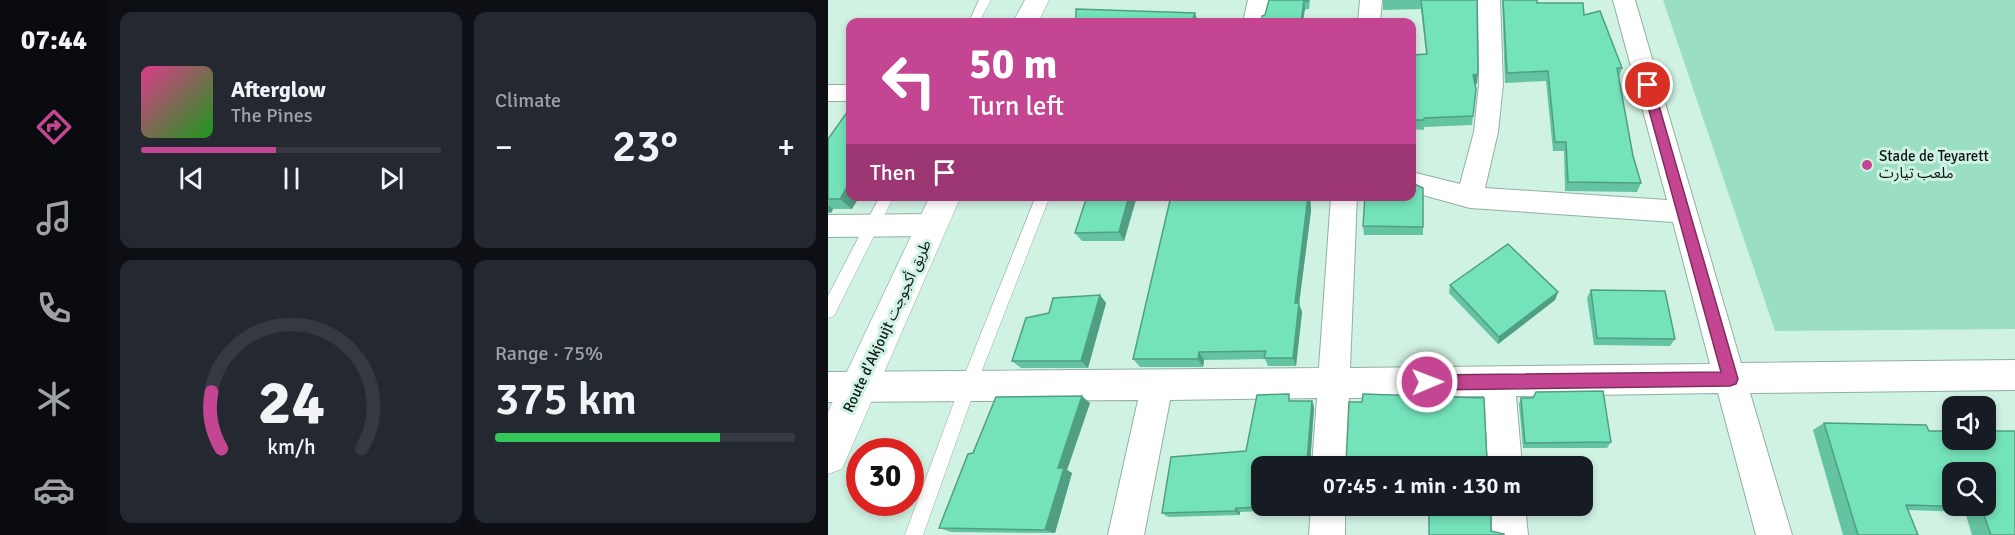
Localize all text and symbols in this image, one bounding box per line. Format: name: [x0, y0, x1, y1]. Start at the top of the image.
text: 07:44: [21, 24, 87, 57]
text: 50 m: [969, 39, 1058, 90]
icon: left: [870, 42, 948, 120]
pin: [1622, 59, 1673, 110]
icon: arrive: [1631, 68, 1664, 101]
text: Afterglow: [231, 76, 326, 103]
text: Climate: [495, 88, 561, 113]
text: Turn left: [969, 90, 1064, 123]
text: The Pines: [231, 103, 313, 128]
icon: directions: [33, 106, 75, 148]
text: 23°: [612, 119, 678, 174]
text: −: [495, 127, 513, 168]
text: +: [777, 127, 795, 168]
place label: Stade de Teyarett ملعب تيارت: [1879, 147, 1989, 182]
icon: arrive: [928, 156, 961, 189]
marker: Stade de Teyarett ملعب تيارت: [1860, 158, 1874, 172]
text: Then: [870, 159, 916, 186]
icon: previous: [175, 162, 208, 195]
icon: pause: [275, 162, 308, 195]
icon: next: [375, 162, 408, 195]
icon: music: [33, 197, 75, 239]
street label: Route d'Akjoujt طريق أكجوجت: [839, 237, 936, 416]
icon: phone: [33, 287, 75, 329]
text: Range · 75%: [495, 341, 603, 366]
position arrow: [1395, 350, 1459, 414]
text: 24: [257, 364, 325, 441]
text: 375 km: [495, 372, 637, 427]
icon: climate: [33, 378, 75, 420]
map controls: [1942, 396, 1996, 516]
button: sound: [1942, 396, 1996, 450]
text: km/h: [267, 434, 315, 460]
speed limit sign: 30: [846, 438, 924, 516]
button: search: [1942, 462, 1996, 516]
icon: car: [33, 469, 75, 511]
text: 07:45 · 1 min · 130 m: [1323, 472, 1521, 499]

